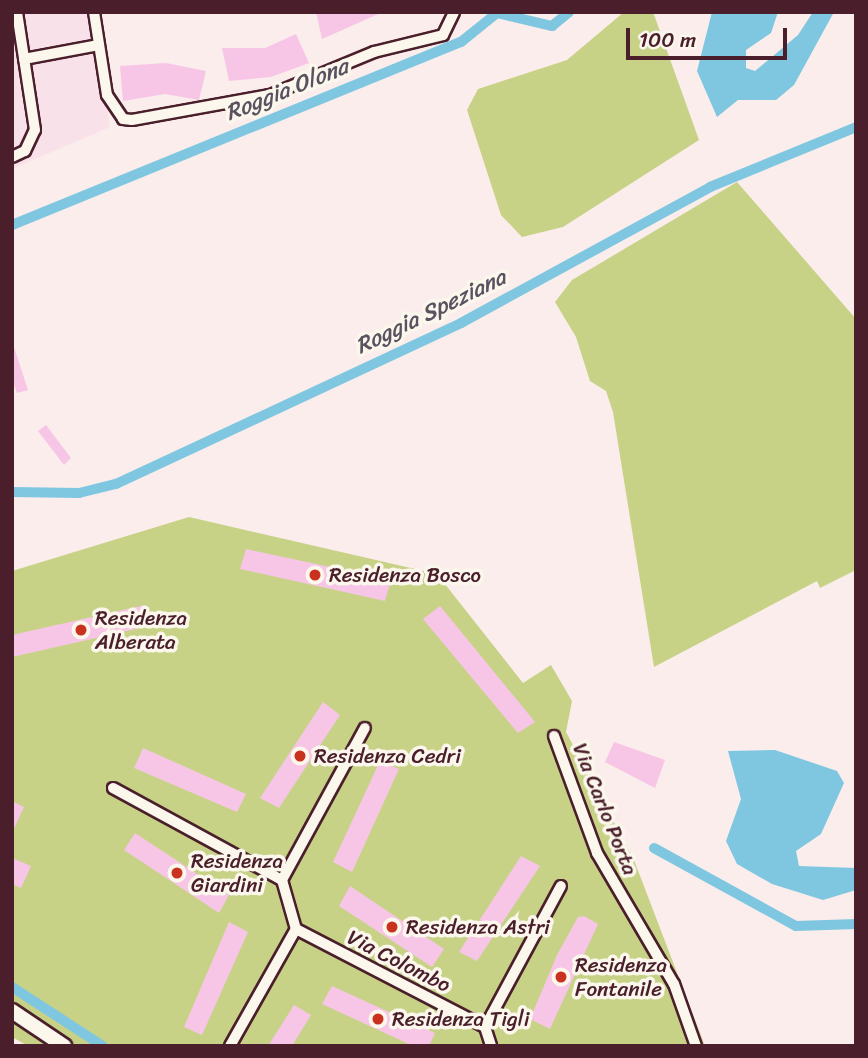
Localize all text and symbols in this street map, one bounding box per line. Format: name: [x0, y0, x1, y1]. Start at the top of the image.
scale bar: [630, 14, 791, 58]
text: 100 m: [639, 21, 696, 59]
water label: Roggia Olona: [222, 53, 352, 127]
water label: Roggia Speziana: [351, 264, 511, 360]
place label: Residenza Bosco: [329, 562, 481, 588]
marker: Residenza Bosco: [307, 567, 323, 583]
place label: Residenza Alberata: [95, 605, 187, 655]
marker: Residenza Alberata: [73, 622, 89, 638]
street label: Via Carlo Porta: [567, 739, 643, 879]
place label: Residenza Cedri: [314, 743, 461, 769]
marker: Residenza Cedri: [292, 748, 308, 764]
place label: Residenza Giardini: [191, 848, 283, 898]
marker: Residenza Giardini: [169, 865, 185, 881]
place label: Residenza Astri: [406, 914, 551, 940]
marker: Residenza Astri: [384, 919, 400, 935]
street label: Via Colombo: [343, 924, 455, 998]
place label: Residenza Fontanile: [575, 952, 667, 1002]
marker: Residenza Fontanile: [553, 969, 569, 985]
place label: Residenza Tigli: [392, 1006, 529, 1032]
marker: Residenza Tigli: [370, 1011, 386, 1027]

